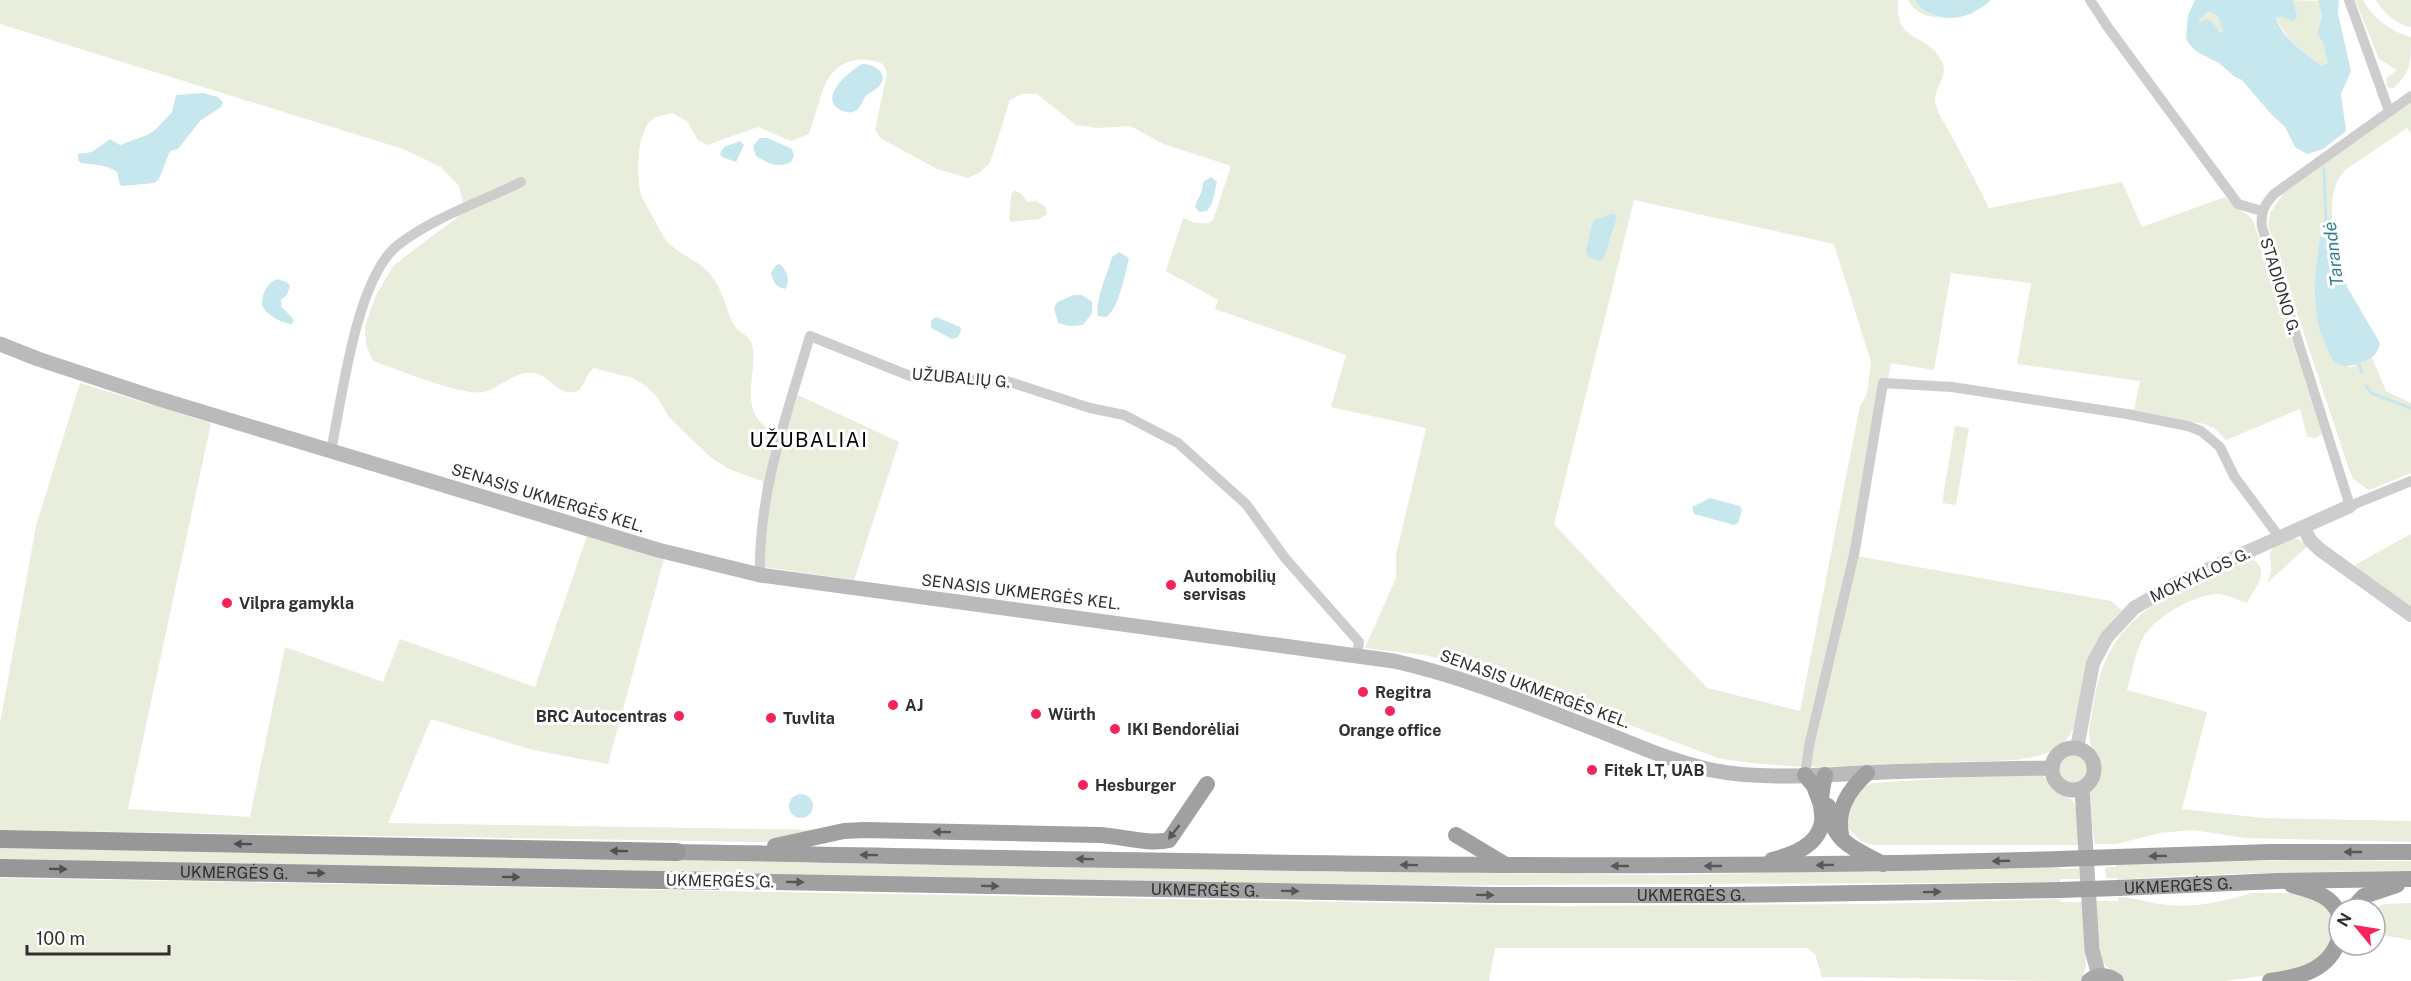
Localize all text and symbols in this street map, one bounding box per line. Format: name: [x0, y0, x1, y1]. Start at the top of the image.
water label: Tarandė: [2319, 220, 2347, 288]
street label: STADIONO G.: [2256, 235, 2304, 337]
street label: UŽUBALIŲ G.: [911, 363, 1011, 392]
district label: UŽUBALIAI: [750, 428, 868, 452]
street label: SENASIS UKMERGĖS KEL.: [449, 459, 647, 536]
street label: MOKYKLOS G.: [2147, 544, 2253, 606]
place label: Automobilių servisas: [1183, 567, 1276, 604]
street label: SENASIS UKMERGĖS KEL.: [920, 569, 1122, 614]
marker: Automobilių servisas: [1164, 578, 1178, 592]
place label: Vilpra gamykla: [239, 594, 354, 613]
marker: Vilpra gamykla: [220, 596, 234, 610]
street label: SENASIS UKMERGĖS KEL.: [1437, 645, 1633, 732]
place label: Regitra: [1375, 683, 1431, 702]
marker: Regitra: [1356, 685, 1370, 699]
place label: AJ: [905, 696, 923, 715]
marker: AJ: [886, 698, 900, 712]
marker: Orange office: [1383, 704, 1397, 718]
place label: Würth: [1048, 705, 1096, 724]
place label: BRC Autocentras: [536, 707, 667, 726]
marker: Würth: [1029, 707, 1043, 721]
marker: BRC Autocentras: [672, 709, 686, 723]
place label: Tuvlita: [783, 709, 835, 728]
marker: Tuvlita: [764, 711, 778, 725]
place label: IKI Bendorėliai: [1127, 720, 1239, 739]
place label: Orange office: [1338, 721, 1442, 740]
marker: IKI Bendorėliai: [1108, 722, 1122, 736]
place label: Fitek LT, UAB: [1604, 761, 1704, 780]
marker: Fitek LT, UAB: [1585, 763, 1599, 777]
place label: Hesburger: [1095, 776, 1177, 795]
marker: Hesburger: [1076, 778, 1090, 792]
one-way arrow: [1167, 824, 1180, 840]
one-way arrow: [932, 827, 951, 837]
one-way arrow: [234, 839, 253, 849]
one-way arrow: [609, 846, 628, 856]
one-way arrow: [2343, 847, 2362, 856]
one-way arrow: [859, 850, 878, 860]
one-way arrow: [2148, 851, 2167, 861]
one-way arrow: [1075, 855, 1094, 864]
one-way arrow: [1991, 856, 2010, 865]
one-way arrow: [1399, 860, 1418, 870]
one-way arrow: [1815, 860, 1834, 870]
one-way arrow: [1610, 861, 1629, 871]
one-way arrow: [1703, 861, 1722, 871]
street label: UKMERGĖS G.: [179, 862, 288, 883]
one-way arrow: [49, 864, 68, 873]
one-way arrow: [307, 868, 326, 878]
street label: UKMERGĖS G.: [666, 870, 774, 891]
one-way arrow: [502, 872, 521, 881]
street label: UKMERGĖS G.: [2123, 873, 2233, 897]
one-way arrow: [786, 877, 805, 887]
street label: UKMERGĖS G.: [1150, 879, 1259, 900]
one-way arrow: [981, 881, 1000, 891]
street label: UKMERGĖS G.: [1637, 885, 1745, 905]
one-way arrow: [1281, 886, 1300, 896]
one-way arrow: [1923, 887, 1942, 897]
one-way arrow: [1476, 890, 1495, 899]
north arrow: [2327, 897, 2387, 957]
text: N: [2333, 910, 2356, 930]
scale bar: [27, 918, 170, 956]
text: 100 m: [36, 928, 85, 949]

